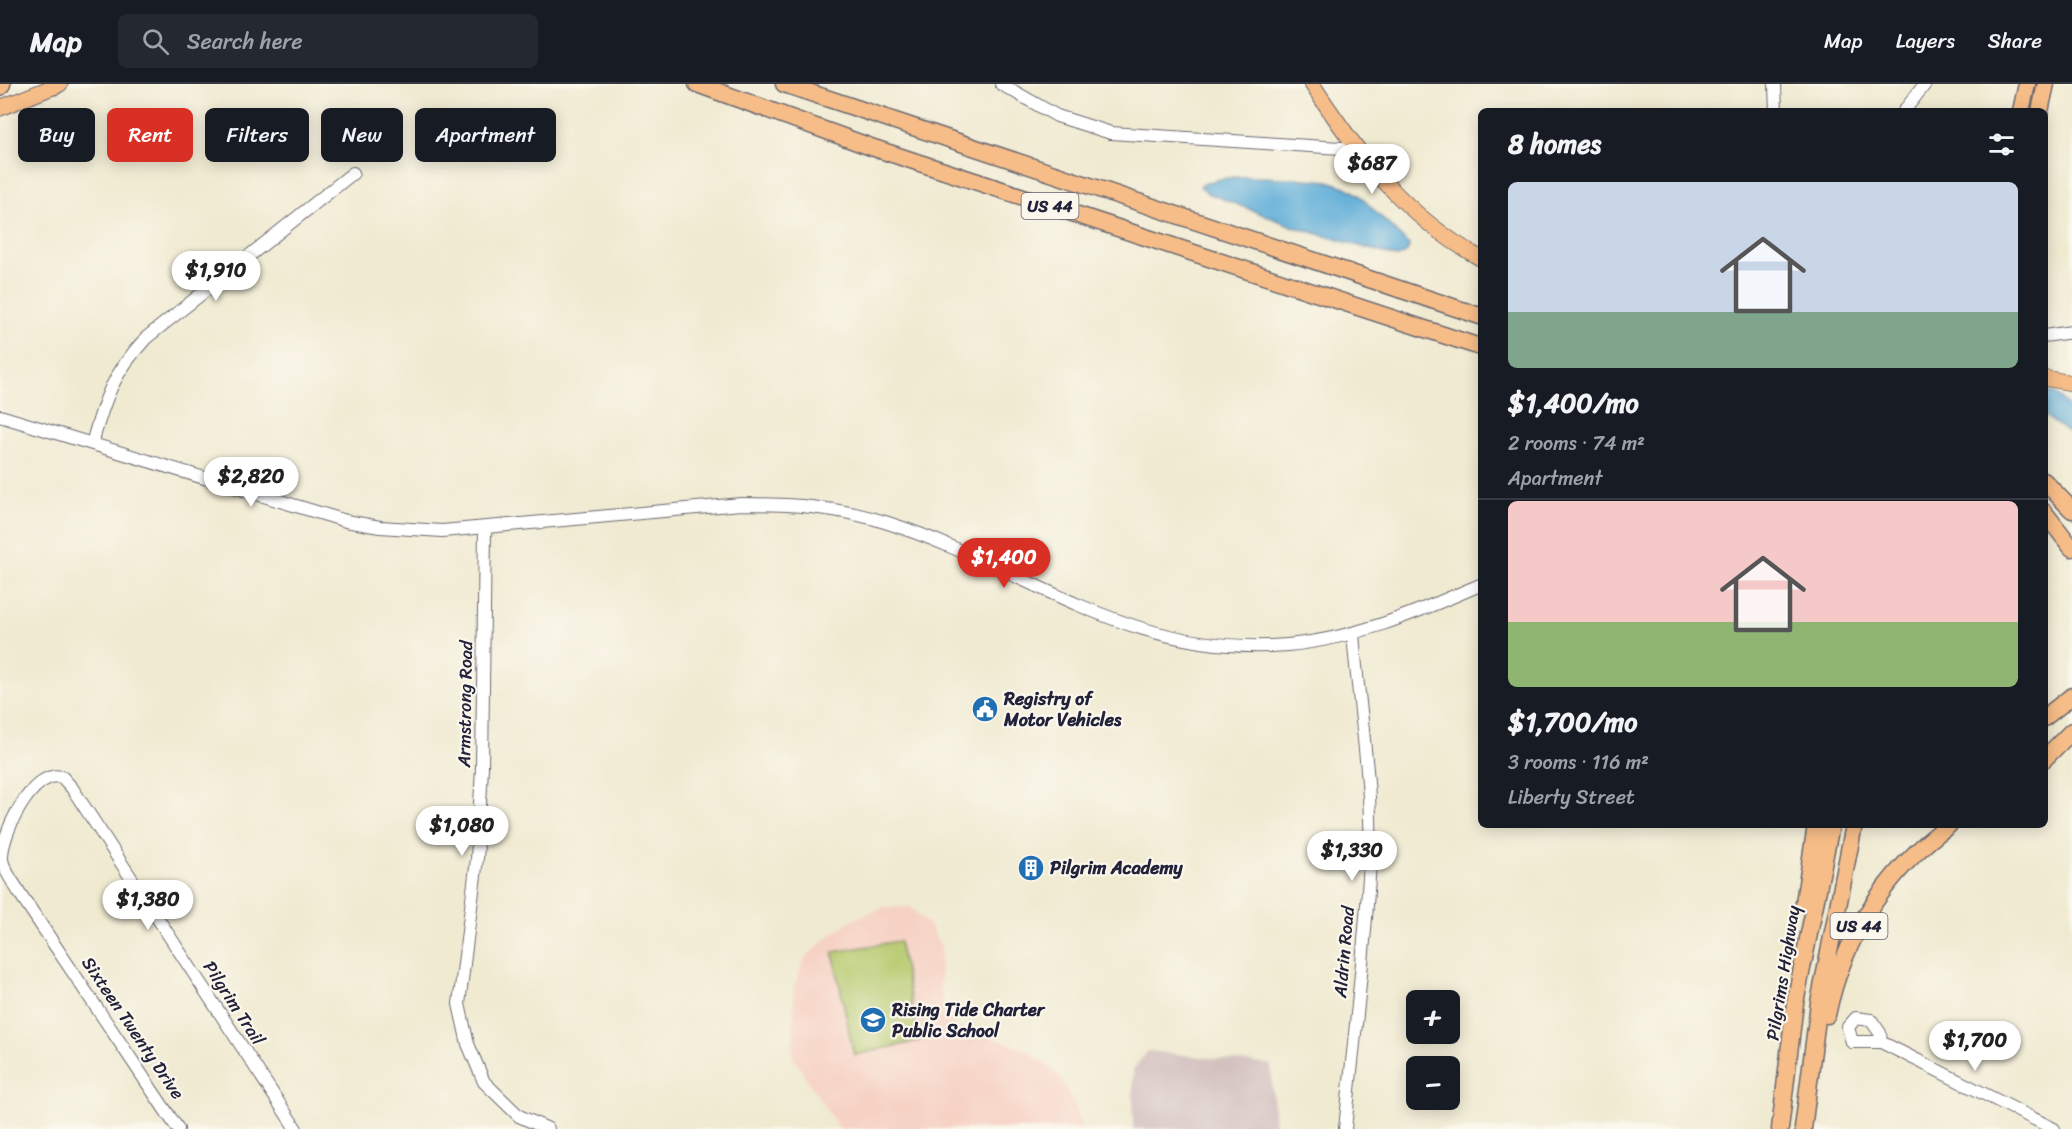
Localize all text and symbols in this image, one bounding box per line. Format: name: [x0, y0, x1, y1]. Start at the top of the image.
search box: [118, 14, 538, 68]
text: Map: [30, 17, 82, 66]
text: Search here: [187, 22, 303, 61]
text: Map: [1824, 22, 1863, 60]
text: Layers: [1896, 22, 1955, 60]
text: Share: [1988, 22, 2042, 60]
icon: search: [139, 25, 172, 58]
chip: Buy: [18, 108, 95, 162]
chip: Rent: [107, 108, 193, 162]
chip: Filters: [205, 108, 309, 162]
chip: New: [321, 108, 403, 162]
chip: Apartment: [415, 108, 556, 162]
text: 8 homes: [1508, 121, 1601, 167]
icon: filters: [1985, 128, 2018, 161]
pin: $687: [1336, 144, 1408, 195]
text: $687: [1348, 146, 1396, 181]
road number: US 44: [1022, 193, 1078, 219]
icon: home: [1709, 221, 1817, 329]
pin: $1,910: [167, 251, 265, 302]
text: $1,910: [186, 253, 246, 288]
text: $1,400/mo: [1508, 380, 1639, 426]
text: 2 rooms · 74 m²: [1508, 426, 1645, 461]
pin: $2,820: [202, 457, 300, 508]
text: $2,820: [218, 459, 284, 494]
text: Apartment: [1508, 461, 1602, 496]
pin: $1,400: [955, 538, 1053, 589]
text: $1,400: [971, 540, 1037, 575]
icon: home: [1709, 540, 1817, 648]
street label: Armstrong Road: [448, 639, 482, 769]
place label: Registry of Motor Vehicles: [1003, 683, 1122, 736]
public building icon: Registry of Motor Vehicles: [970, 694, 1000, 724]
text: $1,700/mo: [1508, 699, 1637, 745]
text: 3 rooms · 116 m²: [1508, 745, 1649, 780]
text: Liberty Street: [1508, 780, 1635, 815]
pin: $1,080: [413, 806, 511, 857]
text: $1,080: [430, 808, 494, 843]
pin: $1,330: [1303, 831, 1401, 882]
text: $1,330: [1321, 833, 1383, 868]
place label: Pilgrim Academy: [1050, 852, 1183, 884]
building icon: Pilgrim Academy: [1016, 853, 1046, 883]
pin: $1,380: [99, 880, 197, 931]
text: $1,380: [116, 882, 180, 917]
street label: Pilgrims Highway: [1757, 902, 1810, 1043]
street label: Aldrin Road: [1324, 903, 1364, 1000]
road number: US 44: [1830, 913, 1888, 939]
street label: Sixteen Twenty Drive: [73, 950, 193, 1106]
street label: Pilgrim Trail: [194, 954, 274, 1053]
map controls: [1406, 990, 1460, 1110]
button: +: [1406, 990, 1460, 1044]
place label: Rising Tide Charter Public School: [891, 994, 1046, 1047]
school or university icon: Rising Tide Charter Public School: [858, 1005, 888, 1035]
pin: $1,700: [1926, 1021, 2024, 1072]
text: $1,700: [1943, 1023, 2007, 1058]
button: −: [1406, 1056, 1460, 1110]

